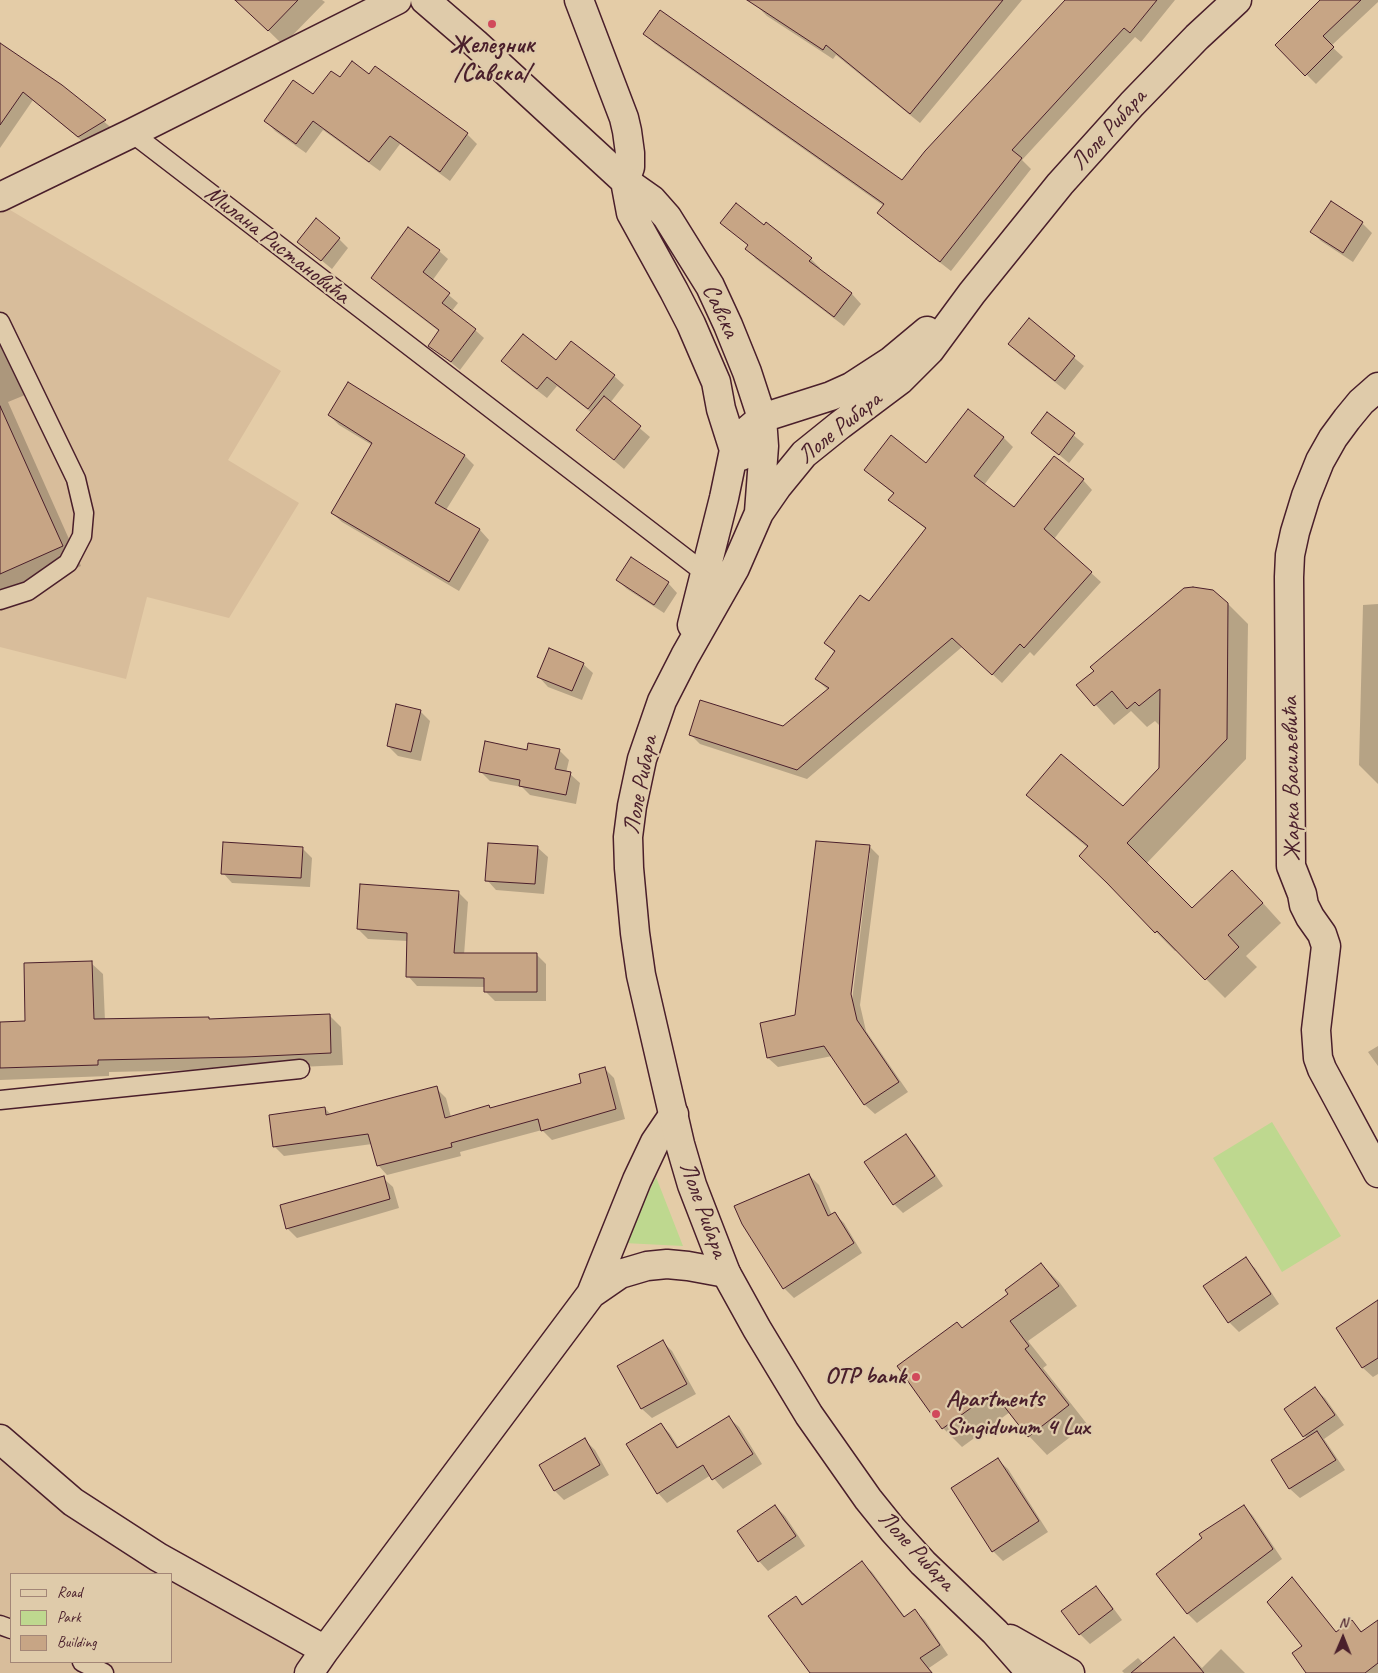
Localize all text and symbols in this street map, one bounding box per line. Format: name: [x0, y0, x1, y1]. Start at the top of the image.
marker: Железник /Савска/: [486, 18, 498, 30]
place label: Железник /Савска/: [450, 32, 534, 88]
street label: Лоле Рибара: [1065, 83, 1153, 177]
street label: Милана Ристановића: [199, 179, 355, 311]
street label: Савска: [695, 279, 745, 343]
street label: Лоле Рибара: [792, 385, 888, 471]
street label: Жарка Васиљевића: [1276, 696, 1308, 862]
street label: Лоле Рибара: [617, 733, 665, 837]
street label: Лоле Рибара: [672, 1158, 734, 1262]
place label: OTP bank: [825, 1363, 906, 1391]
marker: OTP bank: [910, 1371, 922, 1383]
place label: Apartments Singidunum 4 Lux: [946, 1386, 1089, 1442]
marker: Apartments Singidunum 4 Lux: [930, 1408, 942, 1420]
street label: Лоле Рибара: [872, 1505, 960, 1597]
legend: [10, 1573, 172, 1663]
text: Road: [57, 1583, 82, 1602]
text: Park: [57, 1608, 81, 1627]
north arrow: [1318, 1613, 1368, 1663]
text: N: [1339, 1614, 1348, 1631]
text: Building: [57, 1633, 96, 1652]

